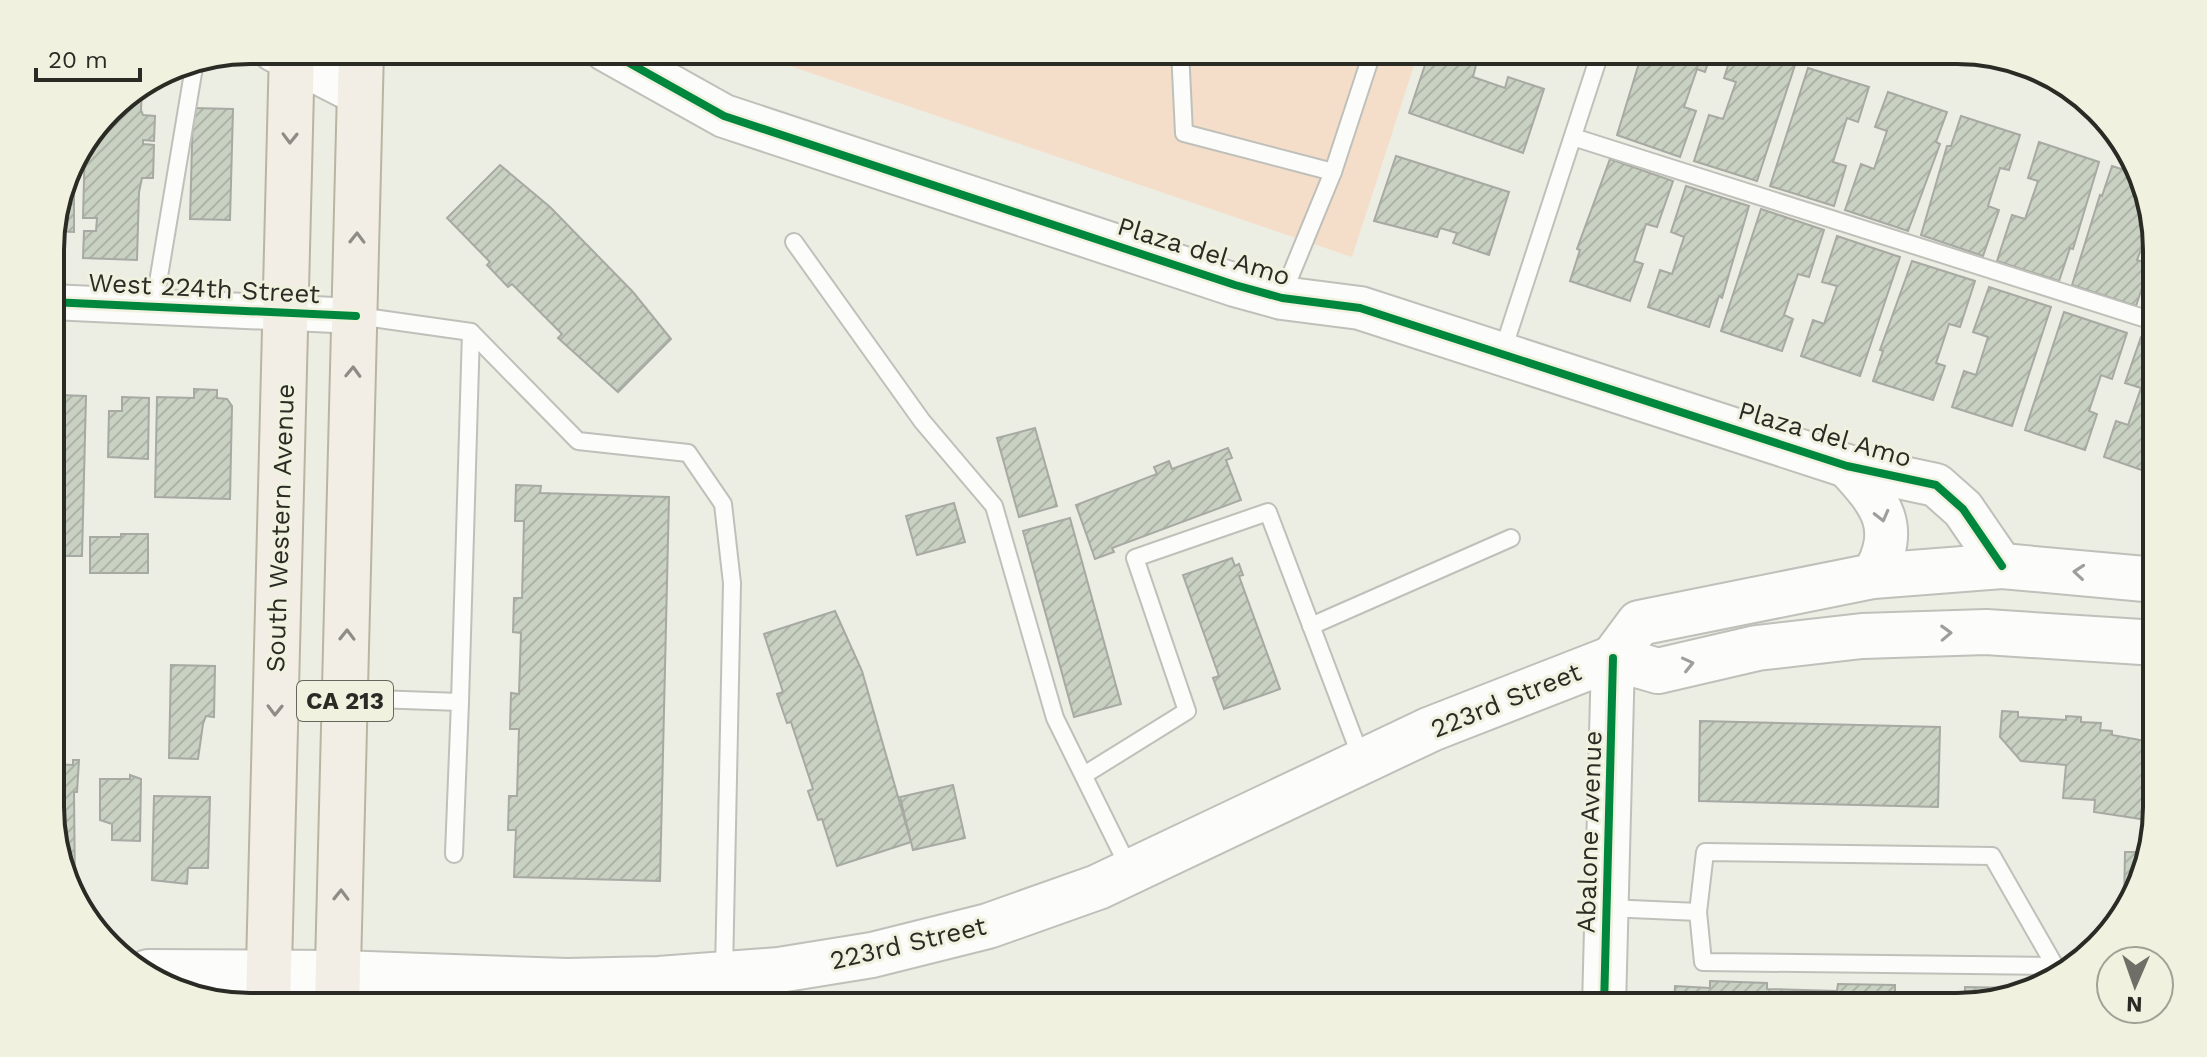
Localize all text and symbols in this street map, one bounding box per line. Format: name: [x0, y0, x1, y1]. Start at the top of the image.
scale bar: [36, 32, 140, 82]
text: 20 m: [48, 46, 108, 74]
one-way arrow: [282, 132, 299, 145]
street label: Plaza del Amo: [1114, 210, 1294, 292]
one-way arrow: [349, 231, 366, 244]
street label: West 224th Street: [87, 267, 321, 309]
one-way arrow: [345, 365, 362, 378]
street label: South Western Avenue: [260, 383, 300, 673]
street label: Plaza del Amo: [1735, 395, 1915, 473]
one-way arrow: [1873, 509, 1890, 523]
one-way arrow: [2072, 564, 2085, 581]
one-way arrow: [1940, 625, 1953, 642]
one-way arrow: [338, 628, 355, 641]
street label: 223rd Street: [1427, 656, 1585, 744]
one-way arrow: [1681, 656, 1695, 673]
road number: CA 213: [297, 681, 393, 721]
one-way arrow: [266, 704, 284, 717]
street label: Abalone Avenue: [1570, 730, 1608, 934]
one-way arrow: [332, 888, 349, 901]
street label: 223rd Street: [827, 910, 989, 976]
north arrow: [2095, 945, 2175, 1025]
text: N: [2126, 992, 2143, 1017]

